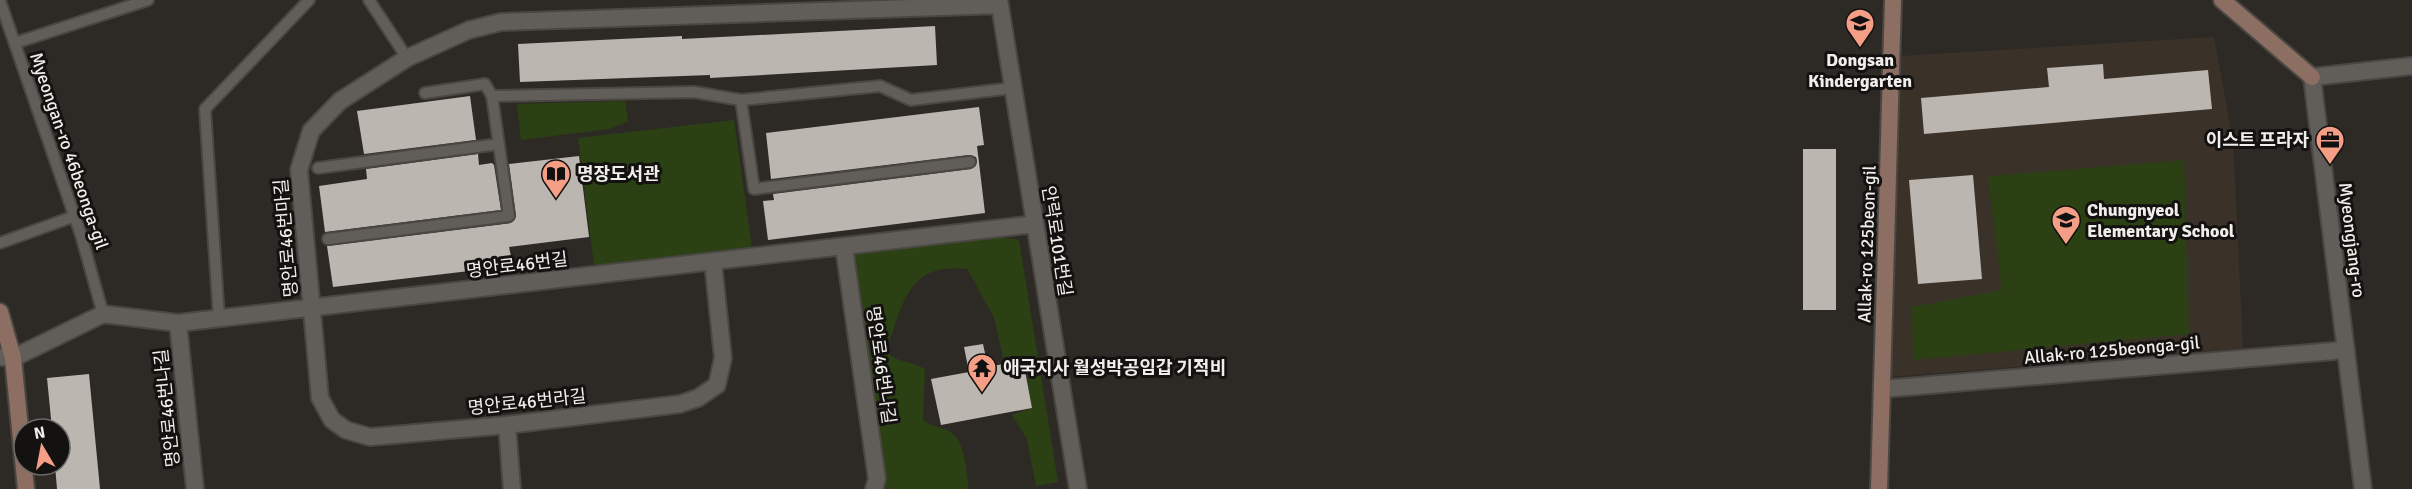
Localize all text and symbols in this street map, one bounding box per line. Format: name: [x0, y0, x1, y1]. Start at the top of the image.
school or university icon: Dongsan Kindergarten: [1844, 7, 1876, 49]
place label: Dongsan Kindergarten: [1808, 49, 1912, 92]
street label: Myeongan-ro 46beonga-gil: [25, 50, 113, 252]
office icon: 이스트 프라자: [2314, 124, 2346, 166]
place label: 이스트 프라자: [2206, 129, 2309, 151]
library icon: 명장도서관: [540, 158, 572, 200]
place label: 명장도서관: [577, 163, 660, 185]
street label: Allak-ro 125beon-gil: [1853, 165, 1881, 323]
street label: 명안로46번마길: [270, 178, 302, 298]
street label: Myeongjang-ro: [2334, 181, 2370, 299]
street label: 안락로101번길: [1037, 184, 1077, 298]
place label: Chungnyeol Elementary School: [2087, 199, 2235, 242]
school or university icon: Chungnyeol Elementary School: [2050, 204, 2082, 246]
street label: 명안로46번길: [465, 248, 569, 282]
street label: 명안로46번나길: [862, 305, 900, 425]
street label: Allak-ro 125beonga-gil: [2023, 331, 2201, 369]
street label: 명안로46번나길: [150, 348, 184, 468]
temple icon: 애국지사 월성박공임갑 기적비: [966, 352, 998, 394]
place label: 애국지사 월성박공임갑 기적비: [1003, 357, 1226, 379]
street label: 명안로46번라길: [467, 385, 587, 419]
north arrow: [12, 417, 72, 477]
text: N: [32, 422, 47, 444]

